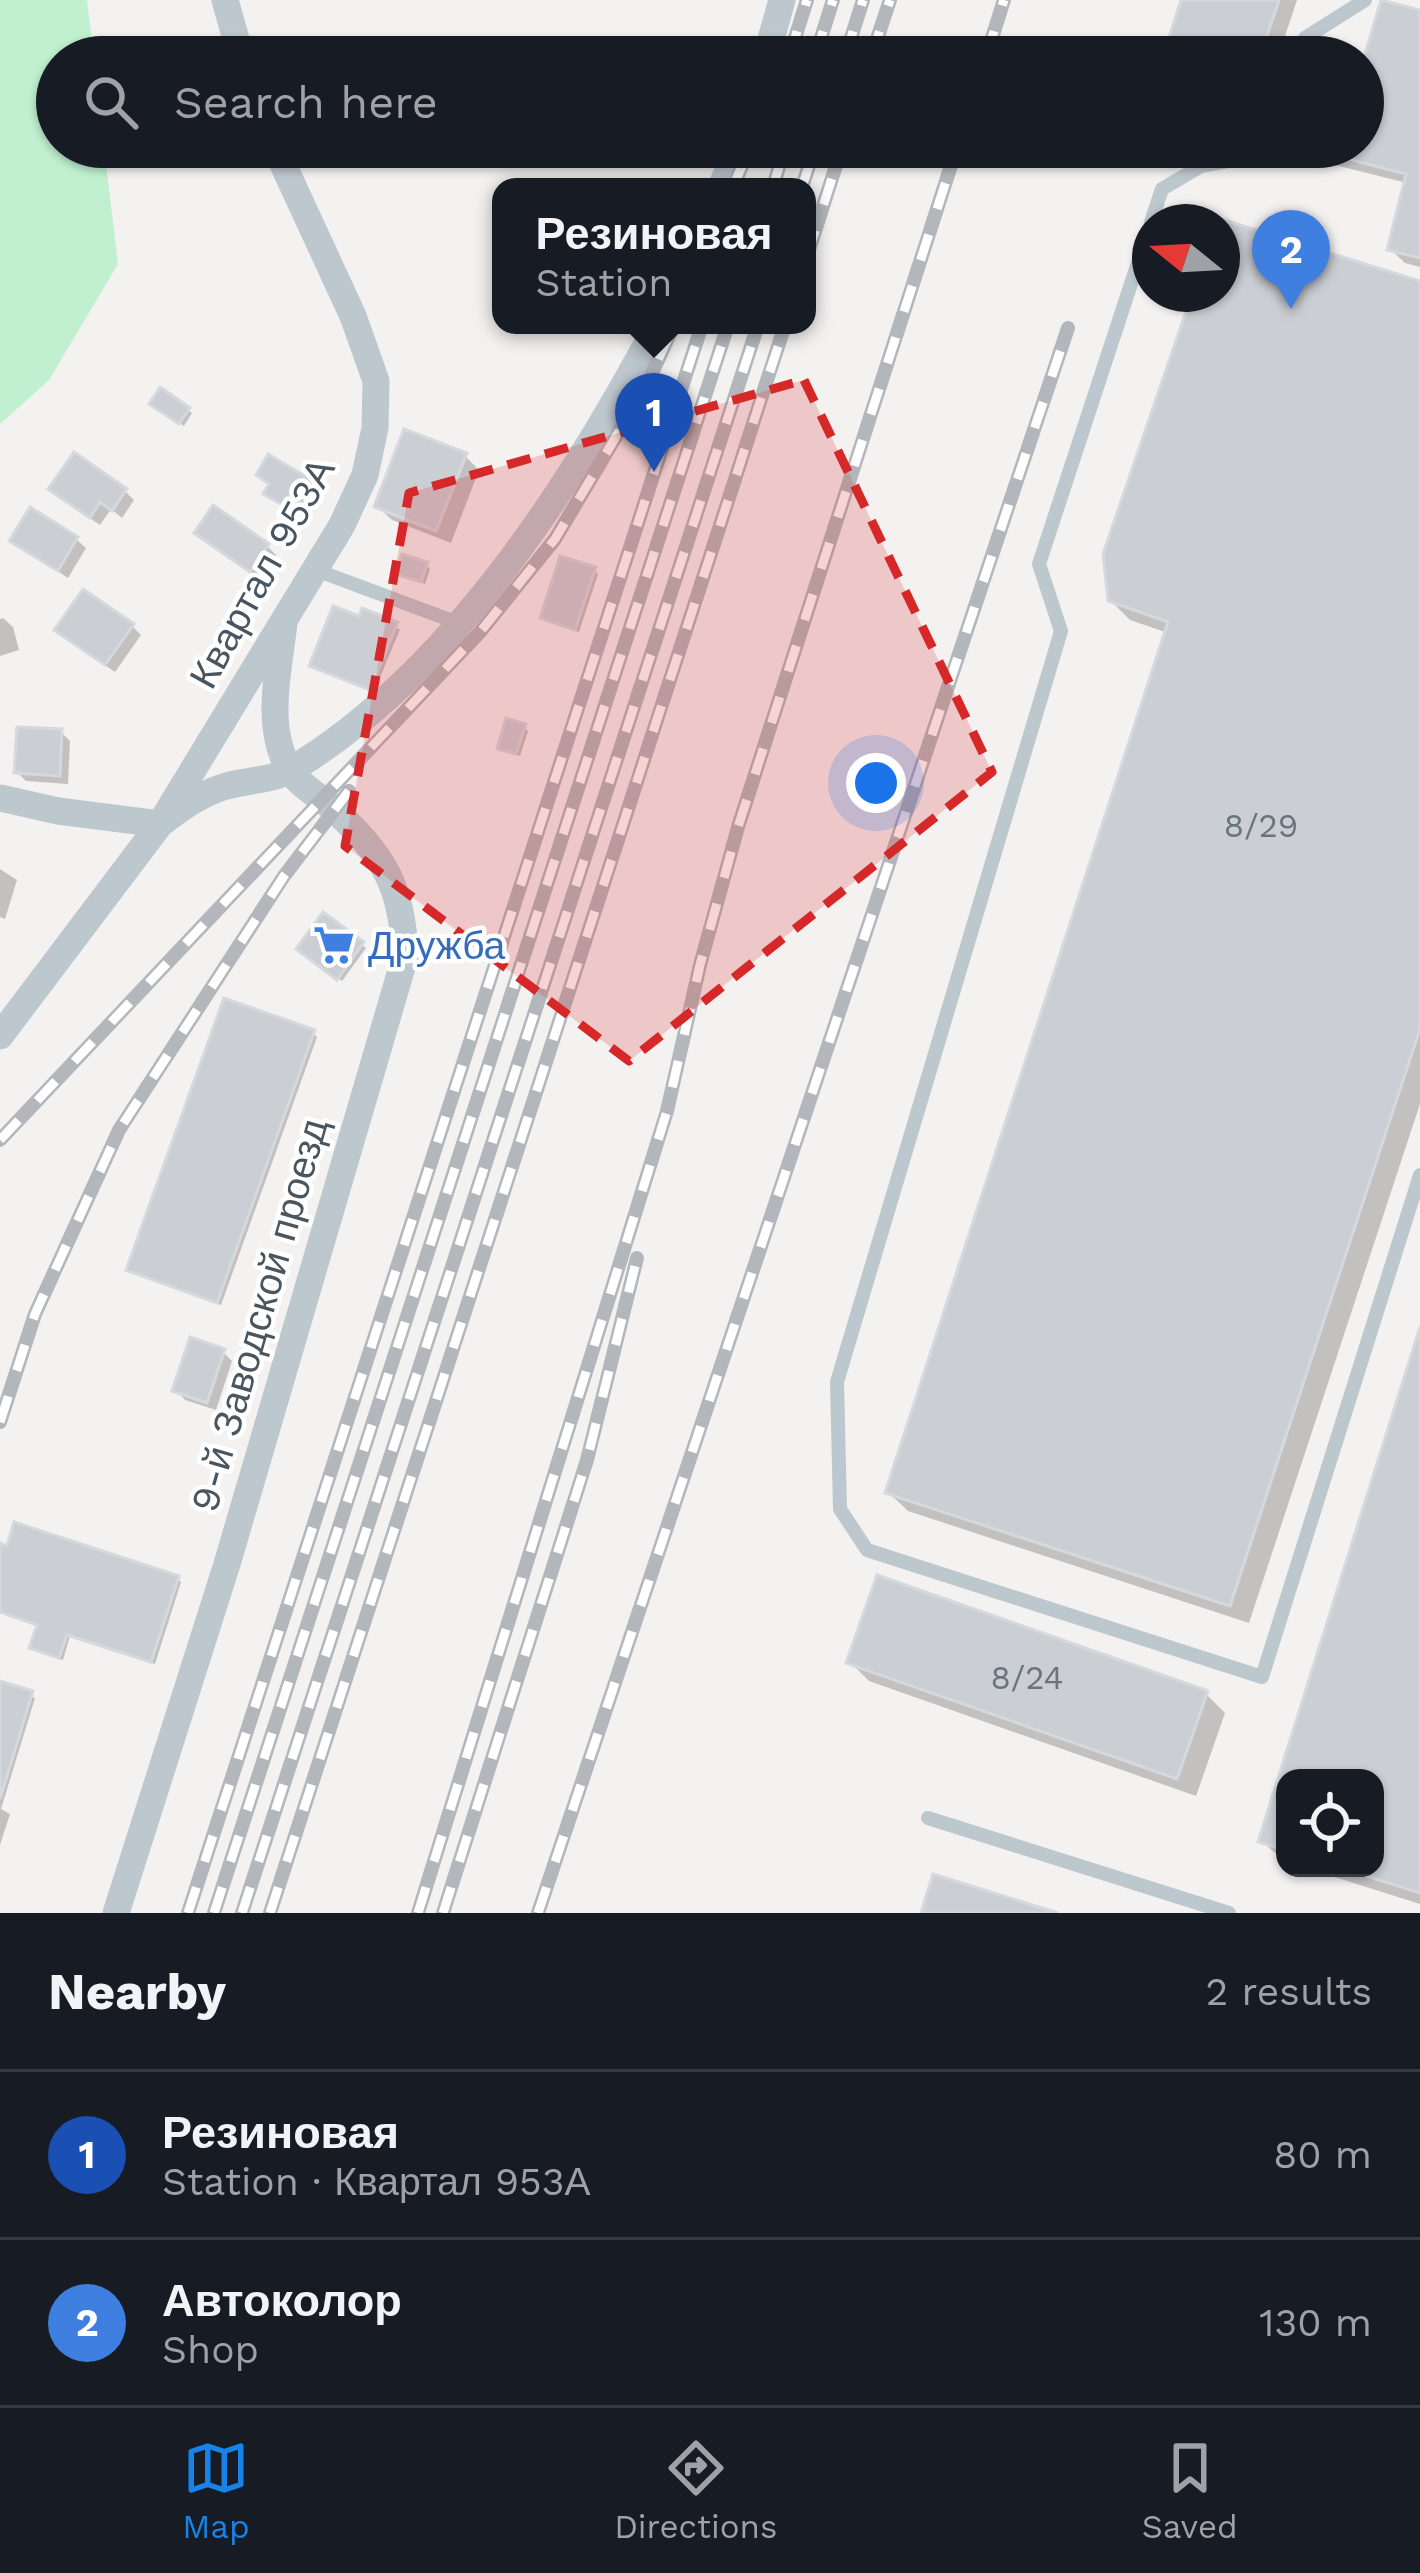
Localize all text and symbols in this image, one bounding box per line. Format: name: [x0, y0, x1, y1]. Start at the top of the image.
search box: [36, 36, 1384, 168]
icon: search: [78, 69, 144, 135]
text: Search here: [174, 76, 438, 129]
popup: [492, 178, 816, 334]
north arrow: [1132, 204, 1240, 312]
text: Резиновая: [536, 207, 772, 260]
pin: 2: [1252, 210, 1330, 309]
text: Station: [536, 260, 672, 305]
pin: 1: [615, 373, 693, 472]
street label: Квартал 953А: [180, 450, 344, 696]
your location: [846, 753, 906, 813]
house number: 8/29: [1224, 806, 1298, 845]
supermarket icon: Дружба: [311, 922, 357, 968]
place label: Дружба: [368, 923, 506, 968]
street label: 9-й Заводской проезд: [181, 1113, 337, 1517]
house number: 8/24: [990, 1658, 1064, 1697]
map controls: [1276, 1769, 1384, 1877]
button: locate: [1276, 1769, 1384, 1877]
text: Nearby: [48, 1962, 226, 2021]
text: 2 results: [1206, 1969, 1372, 2014]
text: Резиновая: [162, 2106, 399, 2159]
text: 1: [79, 2132, 95, 2177]
text: 80 m: [1273, 2132, 1372, 2177]
text: Station · Квартал 953А: [162, 2159, 591, 2204]
text: Автоколор: [162, 2274, 402, 2327]
text: 2: [75, 2300, 99, 2345]
text: 130 m: [1259, 2300, 1372, 2345]
text: Shop: [162, 2327, 259, 2372]
tab: Map: [182, 2435, 250, 2546]
tab: Directions: [614, 2435, 777, 2546]
tab: Saved: [1142, 2435, 1238, 2546]

